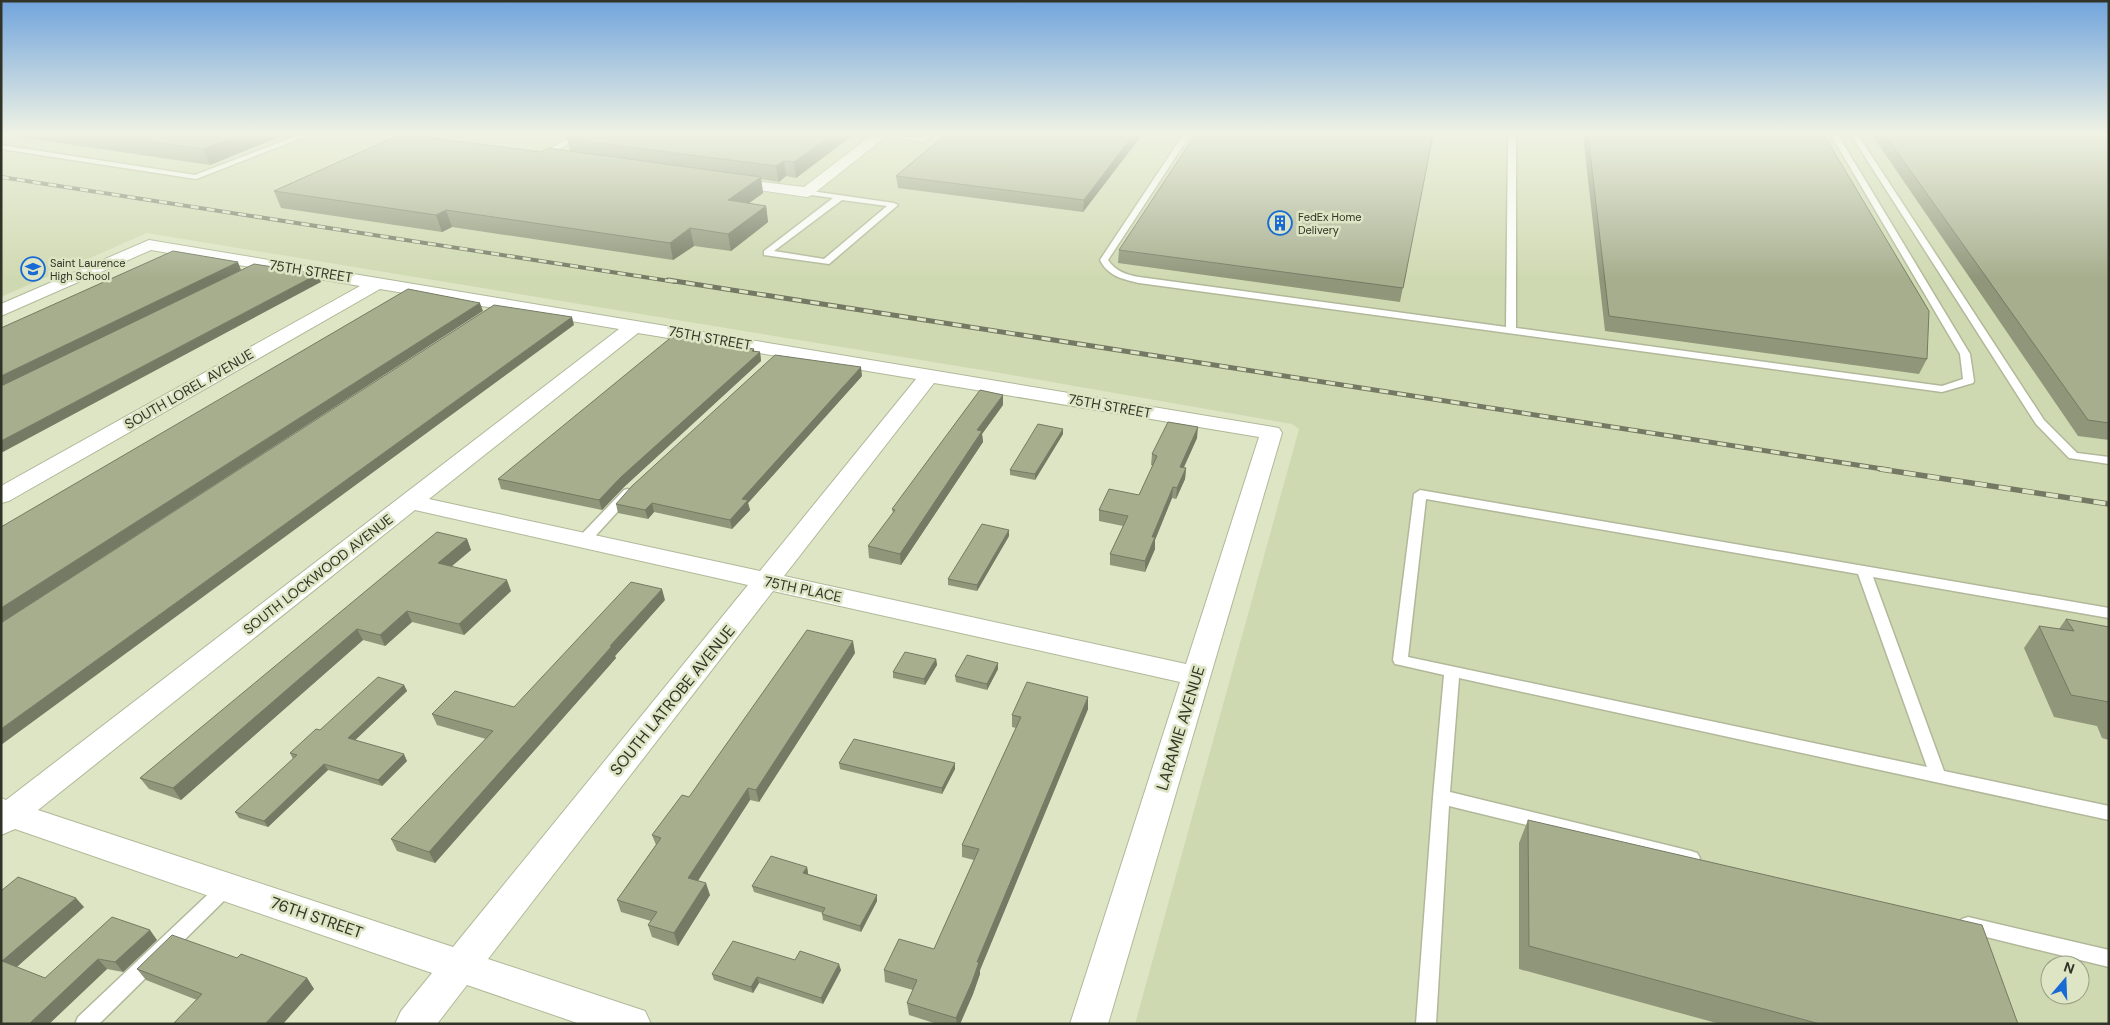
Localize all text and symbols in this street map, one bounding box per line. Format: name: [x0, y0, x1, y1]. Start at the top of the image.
building icon: FedEx Home Delivery: [1267, 210, 1293, 236]
place label: FedEx Home Delivery: [1298, 210, 1361, 237]
school or university icon: Saint Laurence High School: [20, 256, 46, 282]
place label: Saint Laurence High School: [50, 256, 126, 283]
street label: 75TH STREET: [268, 256, 354, 286]
street label: 75TH STREET: [667, 322, 753, 354]
street label: SOUTH LOREL AVENUE: [121, 345, 257, 433]
street label: 75TH STREET: [1067, 390, 1153, 422]
street label: SOUTH LOCKWOOD AVENUE: [240, 510, 396, 638]
street label: 75TH PLACE: [763, 572, 843, 606]
street label: SOUTH LATROBE AVENUE: [605, 621, 739, 780]
street label: LARAMIE AVENUE: [1152, 663, 1209, 793]
street label: 76TH STREET: [268, 892, 366, 943]
north arrow: [2040, 955, 2090, 1005]
text: N: [2061, 958, 2077, 978]

